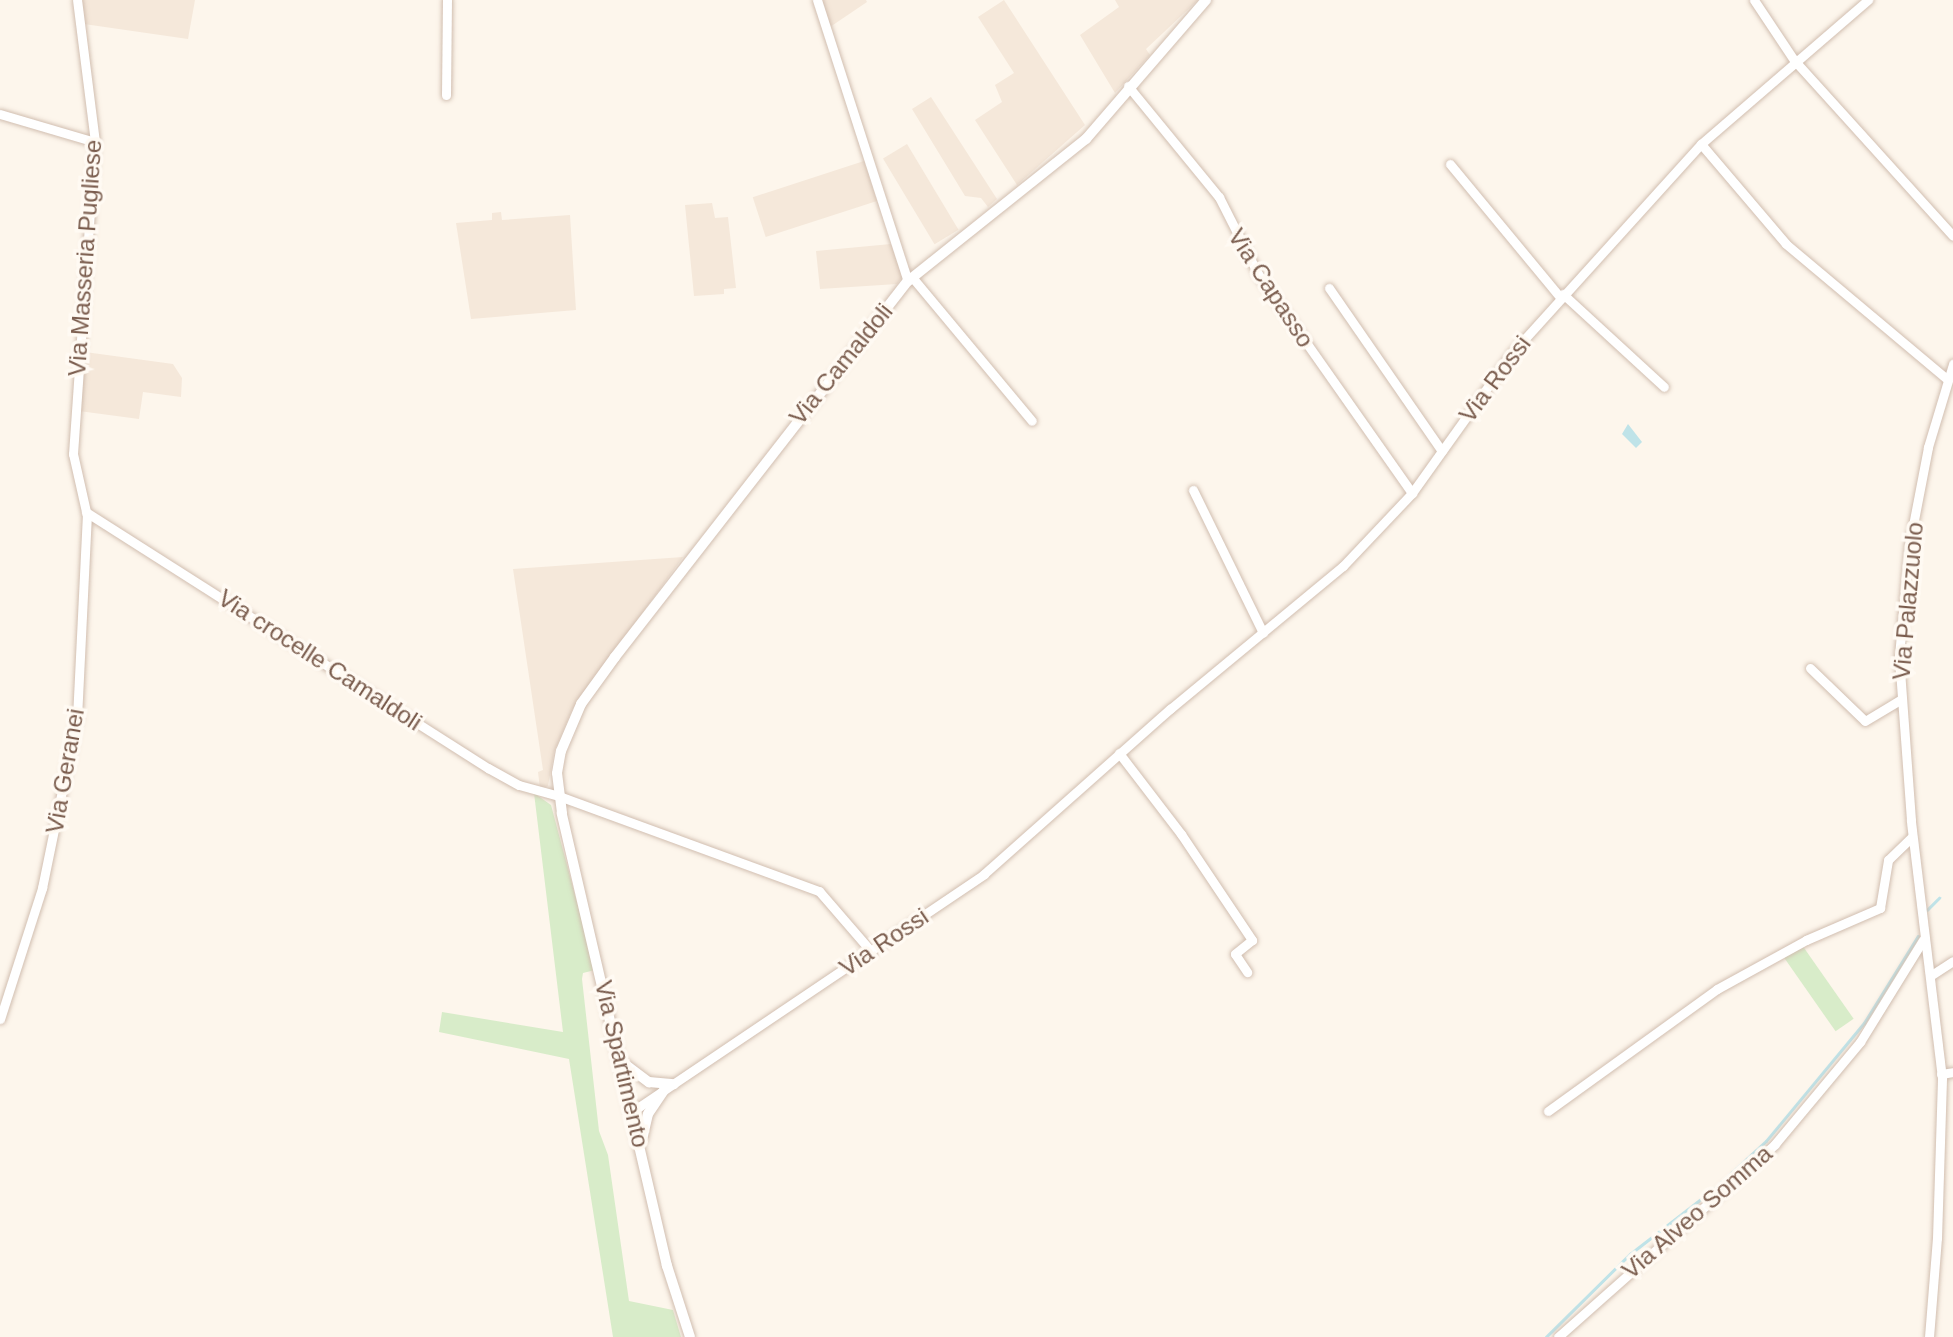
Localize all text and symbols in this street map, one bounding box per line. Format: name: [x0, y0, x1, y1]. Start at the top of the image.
street label: Via Masseria Pugliese: [62, 139, 108, 377]
street label: Via Capasso: [1222, 223, 1320, 353]
street label: Via Camaldoli: [783, 298, 899, 430]
street label: Via Rossi: [1453, 330, 1537, 428]
street label: Via Palazzuolo: [1887, 521, 1929, 681]
street label: Via crocelle Camaldoli: [213, 583, 427, 737]
street label: Via Geranei: [40, 706, 90, 836]
street label: Via Rossi: [834, 902, 934, 982]
street label: Via Spartimento: [589, 978, 655, 1150]
street label: Via Alveo Somma: [1616, 1139, 1778, 1285]

